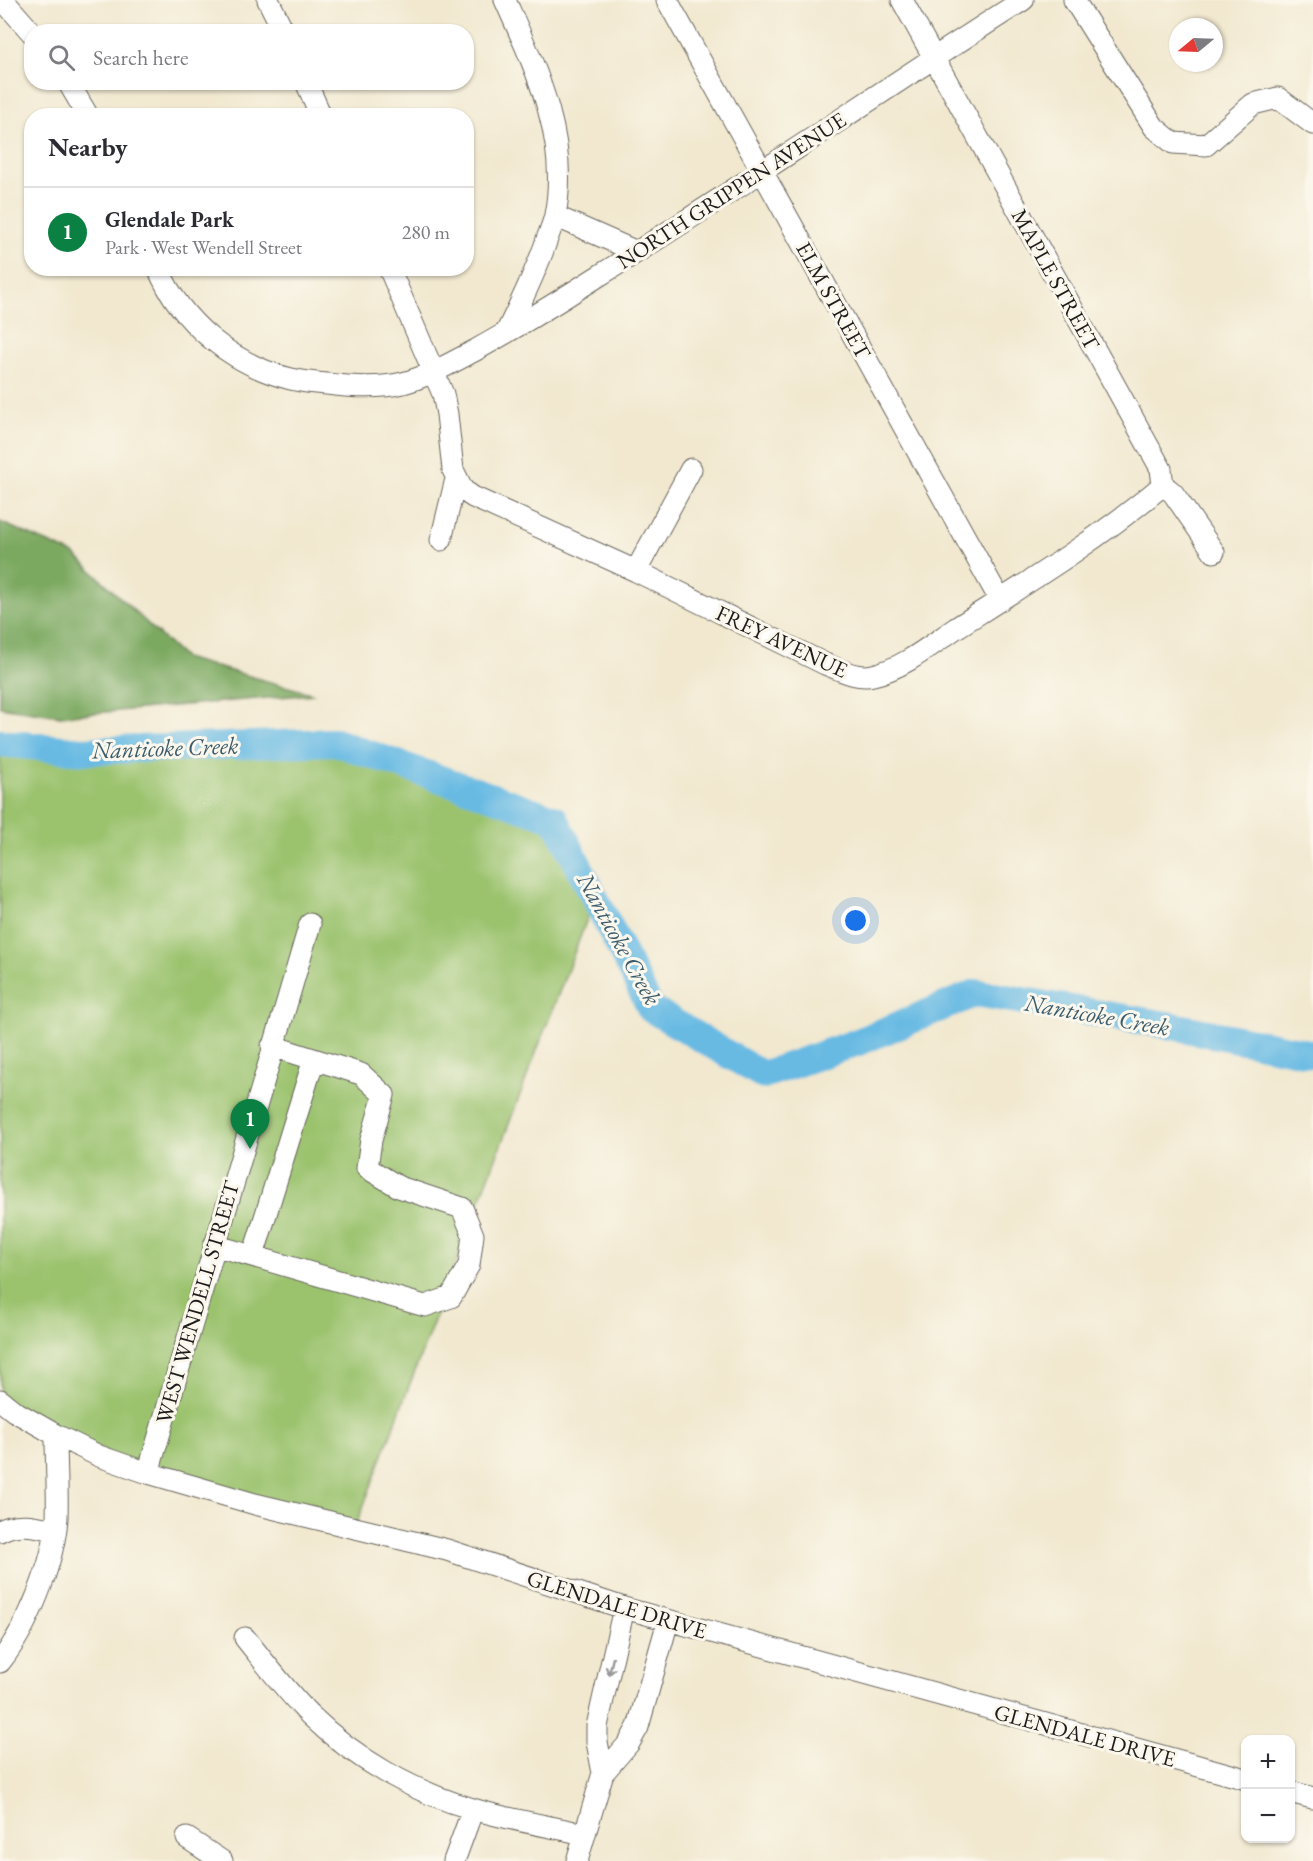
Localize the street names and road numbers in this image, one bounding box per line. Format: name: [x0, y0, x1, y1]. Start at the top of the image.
street label: NORTH GRIPPEN AVENUE: [611, 105, 851, 276]
street label: MAPLE STREET: [1005, 204, 1106, 355]
street label: ELM STREET: [789, 236, 878, 364]
street label: FREY AVENUE: [711, 598, 852, 685]
street label: WEST WENDELL STREET: [149, 1177, 246, 1427]
street label: GLENDALE DRIVE: [523, 1563, 710, 1646]
street label: GLENDALE DRIVE: [991, 1697, 1179, 1774]

